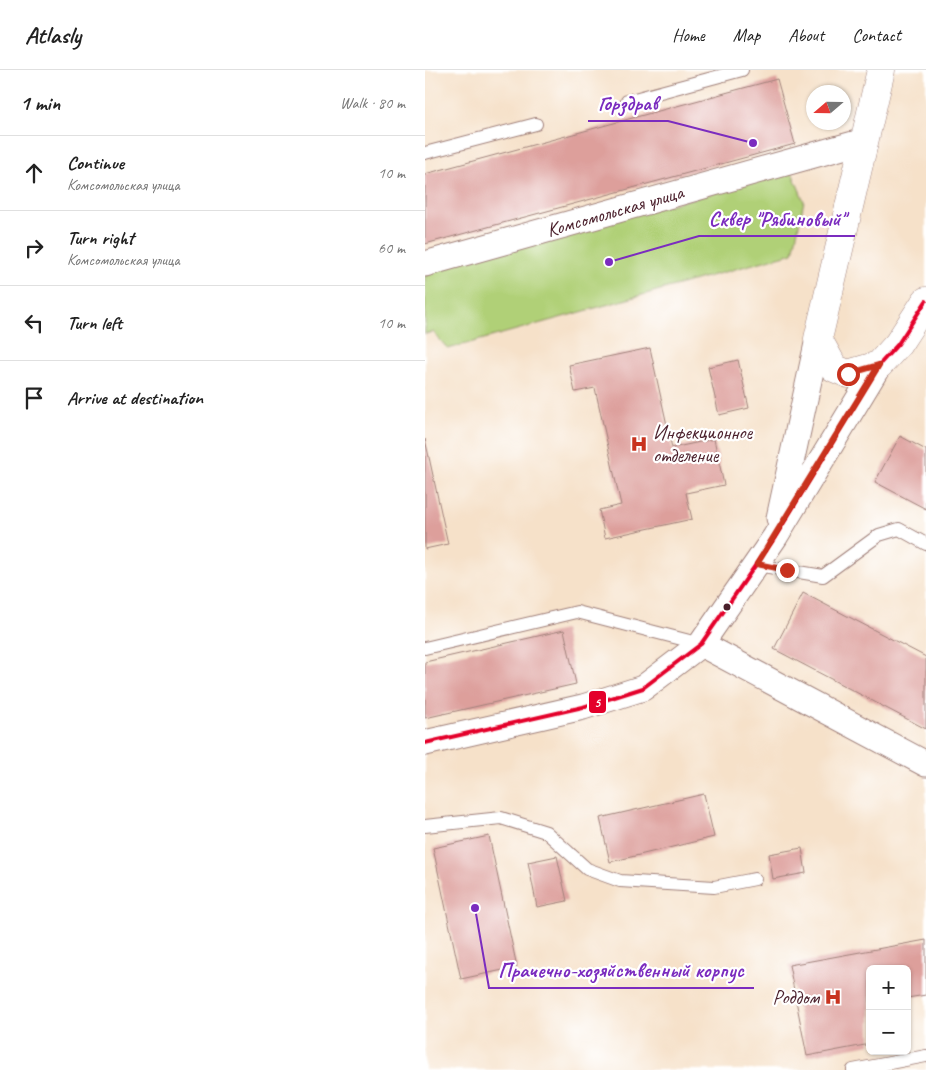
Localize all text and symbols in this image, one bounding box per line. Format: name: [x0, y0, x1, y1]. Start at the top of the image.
text: Atlasly: [25, 20, 81, 50]
text: Home: [672, 24, 705, 46]
text: Map: [733, 24, 760, 46]
text: About: [788, 24, 824, 46]
text: Contact: [852, 24, 901, 46]
callout: Горздрав: [588, 85, 668, 121]
north arrow: [806, 85, 851, 130]
text: 1 min: [20, 90, 60, 116]
text: Горздрав: [598, 90, 662, 117]
text: Walk · 80 m: [340, 93, 405, 113]
text: Continue: [67, 151, 124, 175]
icon: ahead: [20, 159, 48, 187]
text: 10 m: [378, 163, 405, 183]
text: Комсомольская улица: [67, 175, 180, 195]
street label: Комсомольская улица: [544, 179, 688, 242]
callout: Сквер "Рябиновый": [699, 200, 855, 236]
text: Сквер "Рябиновый": [709, 206, 850, 232]
text: Turn right: [67, 226, 134, 250]
icon: right: [20, 234, 48, 262]
text: 60 m: [378, 238, 405, 258]
text: Комсомольская улица: [67, 250, 180, 270]
icon: left: [20, 309, 48, 337]
text: Turn left: [67, 311, 122, 335]
text: 10 m: [378, 313, 405, 333]
route start: [837, 363, 860, 386]
icon: arrive: [20, 384, 48, 412]
text: Arrive at destination: [67, 386, 203, 410]
place label: Инфекционное отделение: [653, 420, 754, 468]
hospital icon: Инфекционное отделение: [629, 434, 649, 454]
route end: [776, 559, 799, 582]
unlabelled marker: [722, 602, 732, 612]
line badge: 5: [588, 690, 607, 714]
text: 5: [594, 694, 602, 711]
callout: Прачечно-хозяйственный корпус: [489, 952, 754, 988]
text: Прачечно-хозяйственный корпус: [498, 957, 745, 984]
map controls: [866, 965, 911, 1055]
button: +: [866, 965, 911, 1010]
place label: Роддом: [773, 985, 821, 1010]
hospital icon: Роддом: [823, 987, 843, 1007]
button: −: [866, 1010, 911, 1055]

